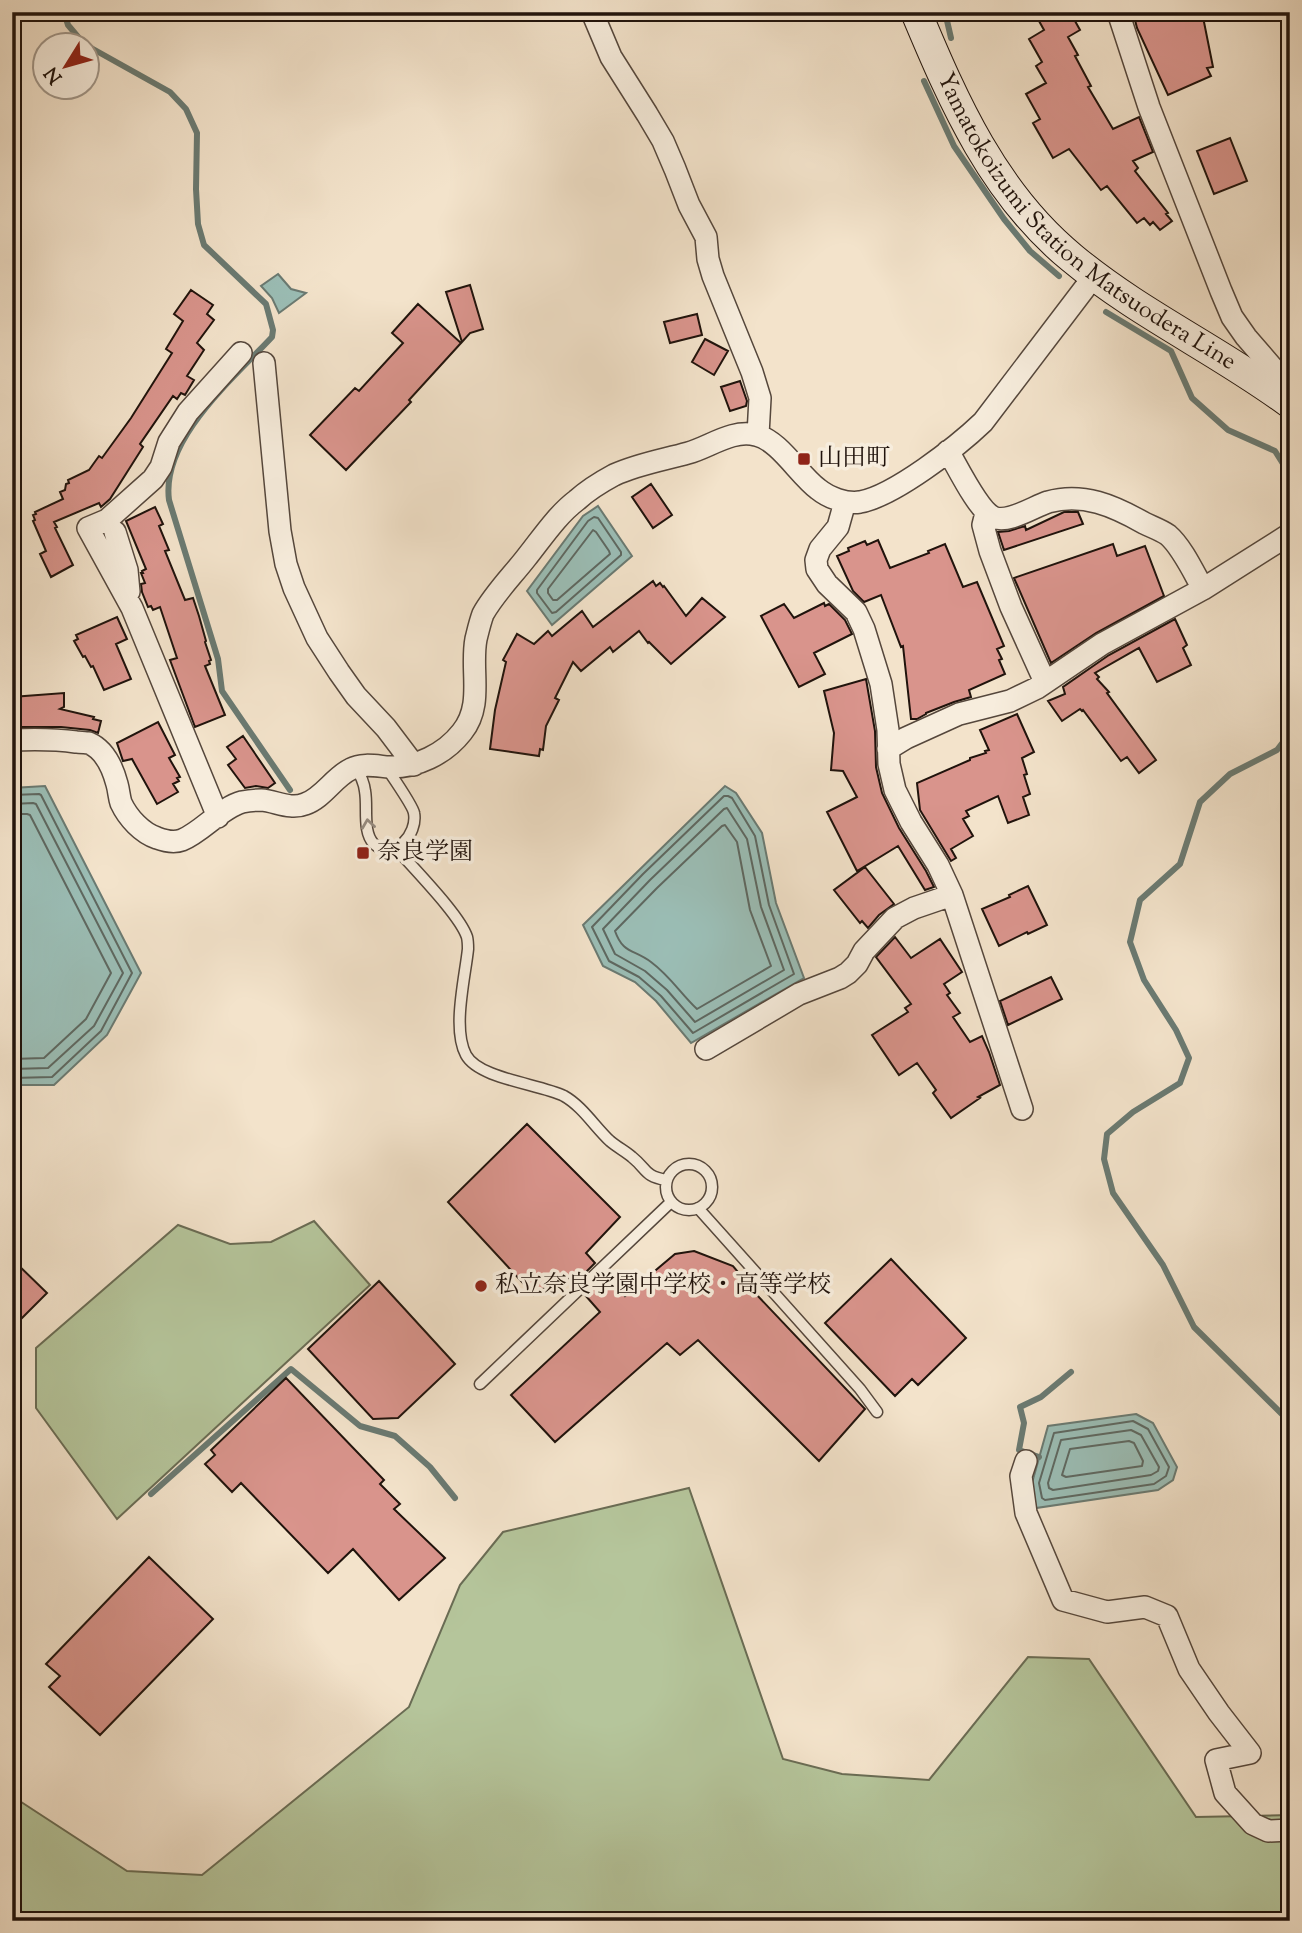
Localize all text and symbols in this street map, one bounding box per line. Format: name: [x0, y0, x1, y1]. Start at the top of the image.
north arrow: [32, 32, 102, 102]
text: N: [39, 61, 70, 89]
street label: Yamatokoizumi Station Matsuodera Line: [927, 67, 1242, 379]
place label: 山田町: [818, 442, 890, 476]
marker: 山田町: [796, 451, 812, 467]
one-way arrow: [361, 818, 376, 830]
place label: 奈良学園: [377, 836, 473, 870]
marker: 奈良学園: [355, 845, 371, 861]
place label: 私立奈良学園中学校・高等学校: [495, 1269, 831, 1303]
marker: 私立奈良学園中学校・高等学校: [473, 1278, 489, 1294]

